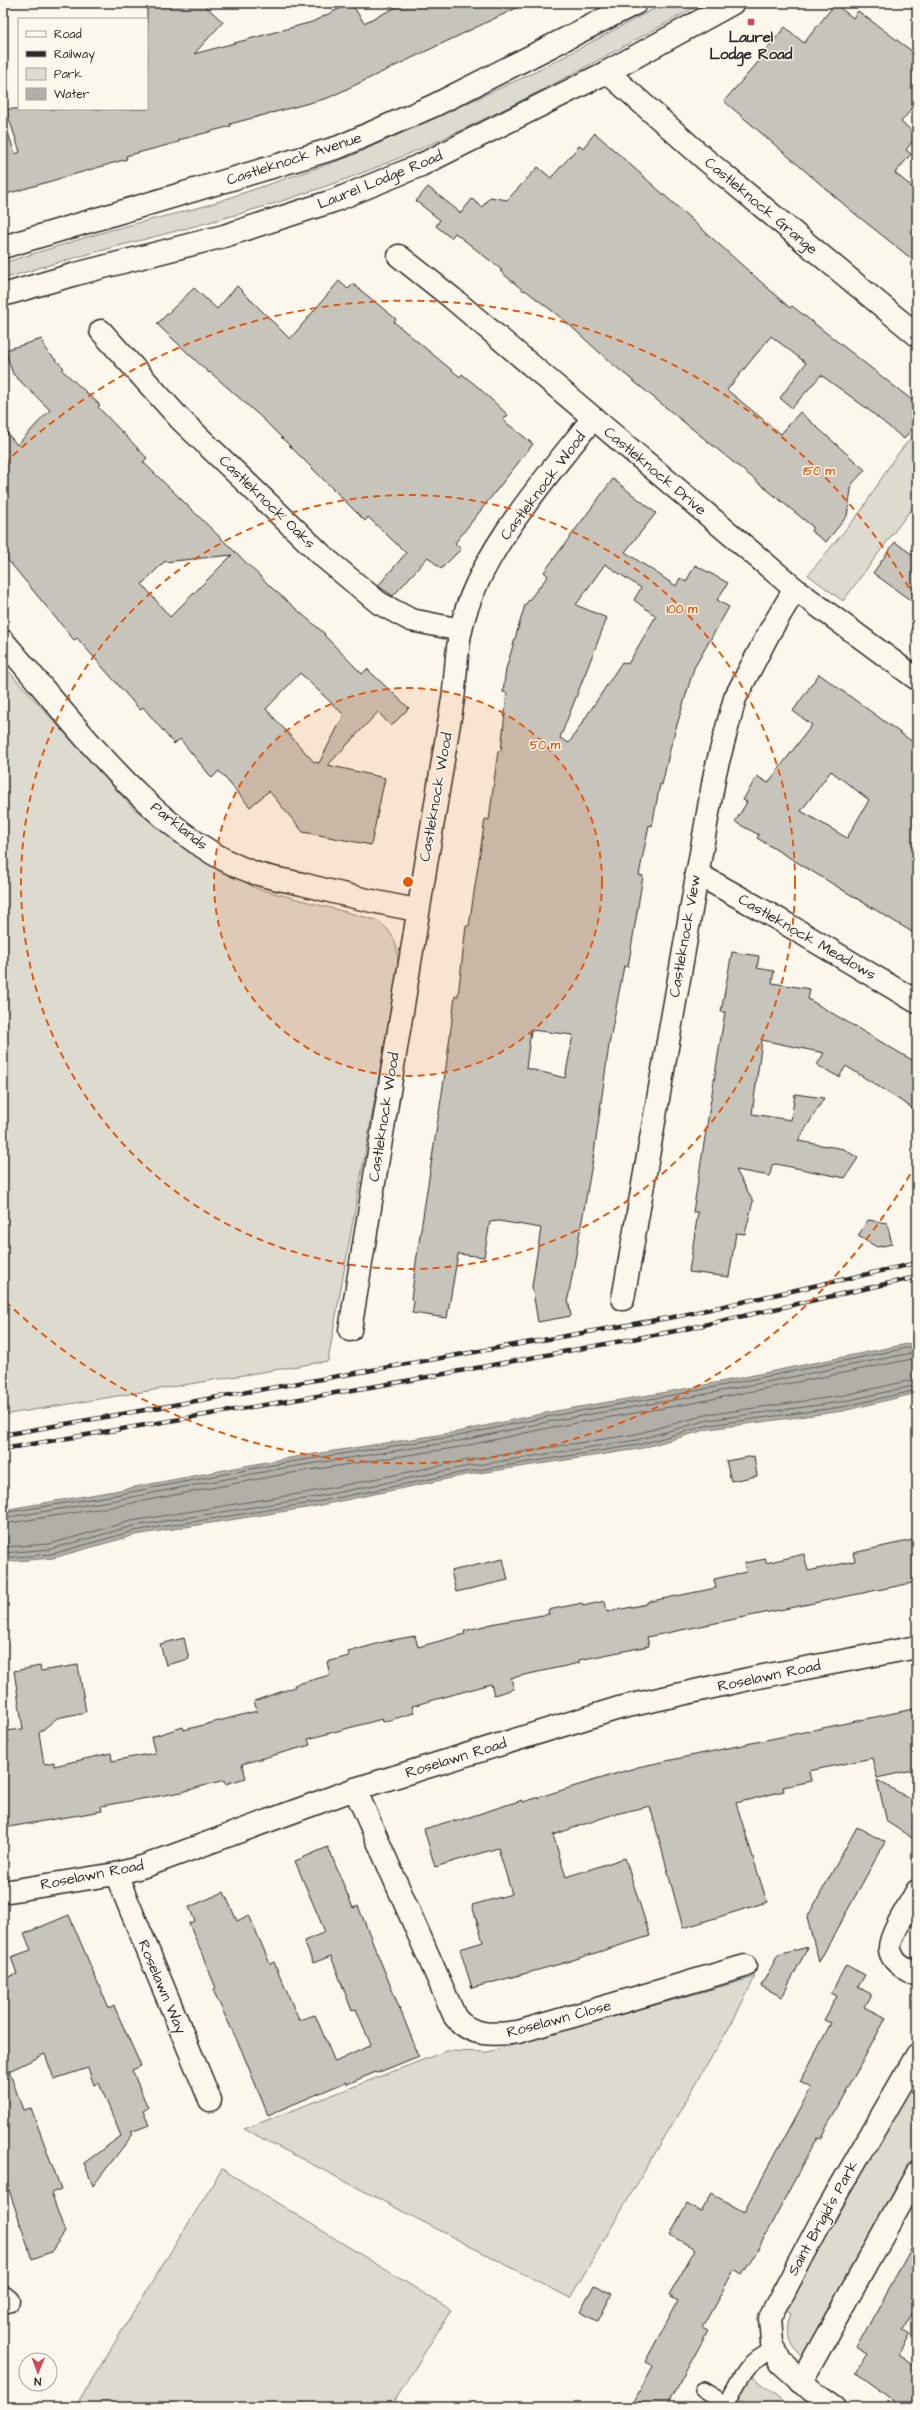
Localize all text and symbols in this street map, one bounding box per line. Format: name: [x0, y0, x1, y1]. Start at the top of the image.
marker: Laurel Lodge Road: [746, 17, 756, 27]
legend: [18, 18, 148, 110]
text: Road: [54, 26, 82, 43]
place label: Laurel Lodge Road: [710, 27, 793, 67]
text: Railway: [54, 46, 95, 64]
text: Park: [54, 66, 82, 83]
text: Water: [54, 86, 90, 103]
street label: Castleknock Avenue: [224, 127, 364, 191]
street label: Laurel Lodge Road: [314, 145, 446, 216]
street label: Castleknock Grange: [699, 152, 822, 260]
street label: Castleknock Drive: [599, 422, 711, 520]
street label: Castleknock Wood: [495, 427, 591, 545]
street label: Castleknock Oaks: [214, 450, 320, 554]
text: 150 m: [803, 463, 836, 480]
text: 100 m: [667, 601, 698, 618]
street label: Castleknock Wood: [414, 730, 458, 863]
text: 50 m: [530, 737, 561, 754]
street label: Parklands: [146, 797, 212, 855]
street label: Castleknock View: [664, 873, 706, 999]
centre of rings: [401, 875, 415, 889]
street label: Castleknock Meadows: [734, 889, 880, 985]
street label: Castleknock Wood: [363, 1050, 405, 1183]
street label: Roselawn Road: [716, 1655, 823, 1697]
street label: Roselawn Road: [403, 1733, 509, 1783]
street label: Roselawn Road: [39, 1855, 146, 1895]
street label: Roselawn Way: [132, 1937, 191, 2038]
street label: Roselawn Close: [504, 1995, 614, 2043]
street label: Saint Brigid's Park: [783, 2157, 864, 2280]
north arrow: [18, 2352, 58, 2392]
text: N: [34, 2374, 41, 2389]

